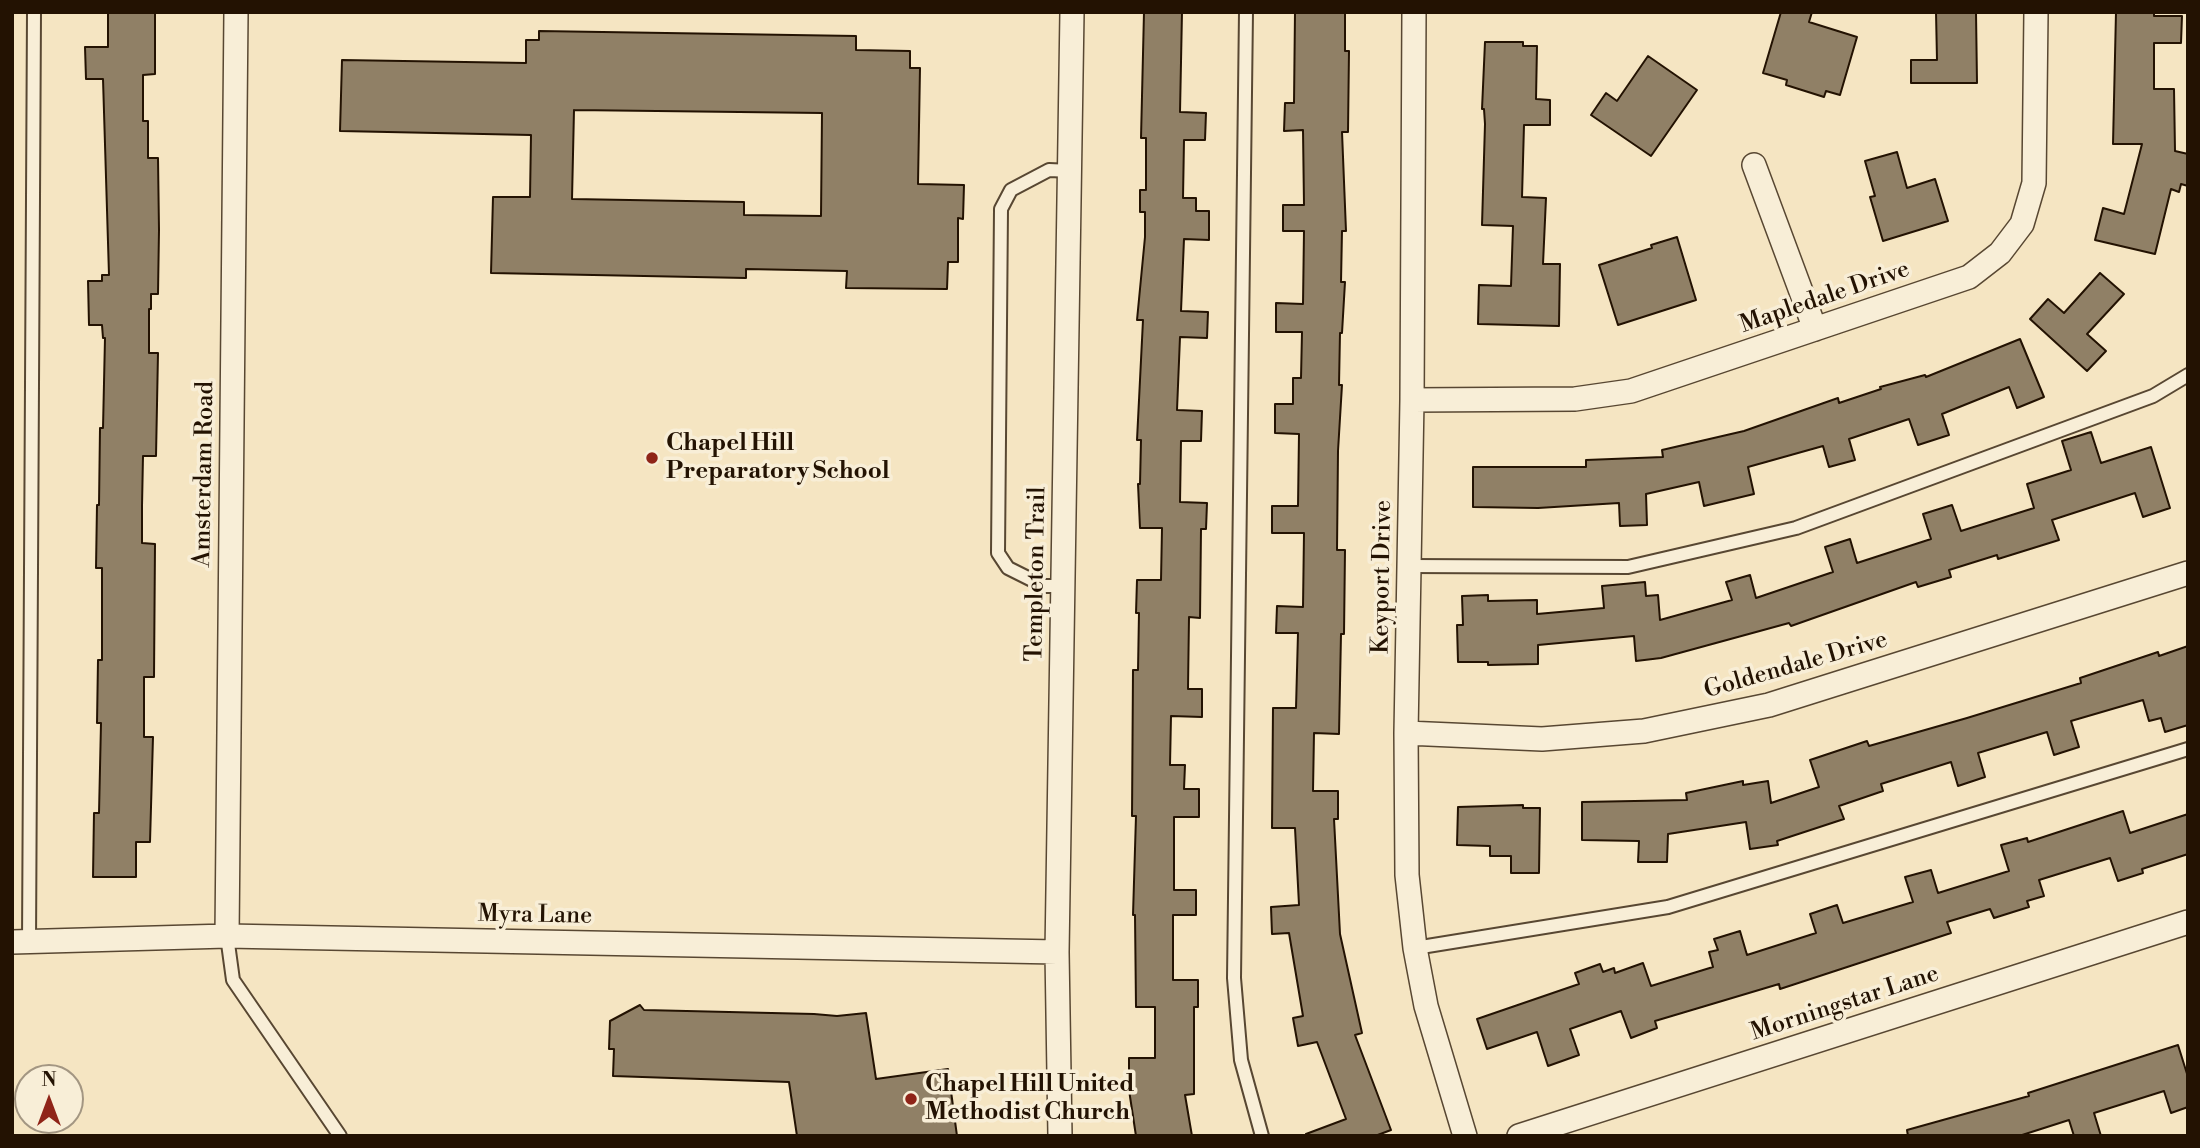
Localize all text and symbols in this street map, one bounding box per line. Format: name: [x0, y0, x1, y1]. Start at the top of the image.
street label: Mapledale Drive: [1736, 255, 1914, 341]
street label: Amsterdam Road: [189, 381, 221, 567]
place label: Chapel Hill Preparatory School: [666, 430, 890, 486]
marker: Chapel Hill Preparatory School: [644, 450, 660, 466]
street label: Templeton Trail: [1021, 486, 1053, 662]
street label: Keyport Drive: [1367, 500, 1399, 654]
street label: Goldendale Drive: [1701, 626, 1891, 706]
street label: Myra Lane: [477, 901, 593, 931]
street label: Morningstar Lane: [1747, 960, 1943, 1048]
north arrow: [14, 1064, 84, 1134]
text: N: [41, 1068, 57, 1092]
place label: Chapel Hill United Methodist Church: [925, 1071, 1134, 1127]
marker: Chapel Hill United Methodist Church: [903, 1091, 919, 1107]

